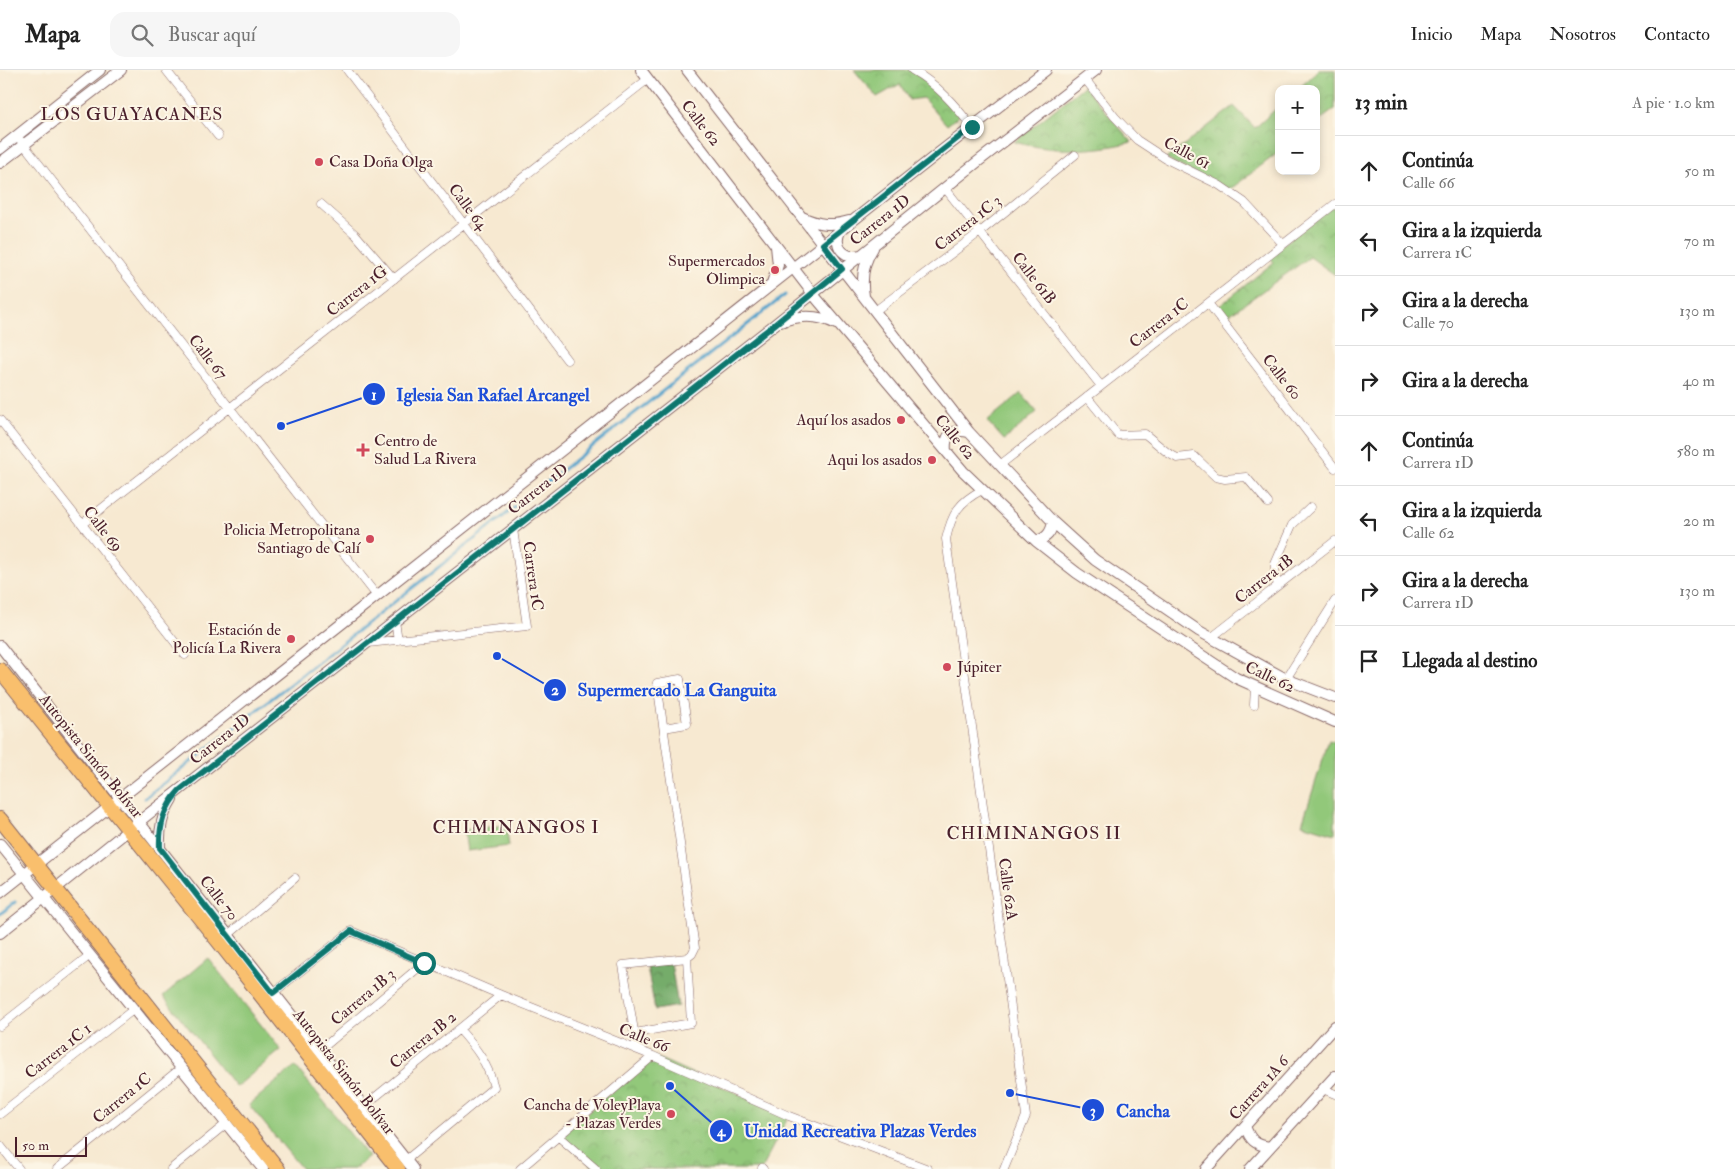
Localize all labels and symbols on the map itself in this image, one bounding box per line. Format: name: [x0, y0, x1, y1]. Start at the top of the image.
street label: Calle 62: [677, 96, 725, 150]
district label: LOS GUAYACANES: [41, 103, 223, 126]
route end: [961, 116, 984, 139]
street label: Calle 61: [1160, 132, 1214, 174]
place label: Casa Doña Olga: [329, 152, 434, 172]
marker: Casa Doña Olga: [313, 156, 325, 168]
street label: Calle 64: [444, 180, 493, 235]
street label: Carrera 1D: [846, 190, 914, 250]
street label: Carrera 1C 3: [930, 191, 1006, 255]
street label: Calle 61B: [1007, 248, 1061, 308]
place label: Supermercados Olimpica: [668, 251, 765, 290]
street label: Carrera 1G: [323, 261, 391, 321]
marker: Supermercados Olimpica: [769, 264, 781, 276]
street label: Carrera 1C: [1125, 294, 1193, 352]
street label: Calle 67: [184, 330, 232, 384]
street label: Calle 60: [1258, 350, 1306, 404]
callout: Iglesia San Rafael Arcangel: [362, 378, 600, 411]
text: Iglesia San Rafael Arcangel: [396, 384, 590, 407]
text: 1: [371, 386, 377, 405]
place label: Aquí los asados: [795, 410, 891, 430]
street label: Calle 62: [930, 410, 980, 464]
marker: Aquí los asados: [895, 414, 907, 426]
place label: Centro de Salud La Rivera: [374, 431, 477, 469]
marker: Centro de Salud La Rivera: [356, 443, 370, 457]
place label: Aqui los asados: [826, 450, 922, 470]
marker: Aqui los asados: [926, 454, 938, 466]
street label: Carrera 1D: [504, 459, 572, 519]
street label: Calle 69: [79, 502, 127, 556]
place label: Policia Metropolitana Santiago de Calí: [223, 520, 362, 558]
marker: Policia Metropolitana Santiago de Calí: [364, 533, 376, 545]
street label: Carrera 1C: [518, 540, 548, 612]
street label: Carrera 1B: [1231, 550, 1297, 608]
place label: Estación de Policía La Rivera: [172, 620, 281, 658]
marker: Estación de Policía La Rivera: [285, 633, 297, 645]
place label: Júpiter: [956, 657, 1001, 678]
street label: Calle 62: [1242, 657, 1298, 697]
marker: Júpiter: [941, 661, 953, 673]
callout: Supermercado La Ganguita: [543, 673, 787, 706]
text: Supermercado La Ganguita: [578, 679, 777, 702]
text: 2: [551, 681, 559, 700]
street label: Autopista Simón Bolívar: [33, 689, 147, 823]
street label: Carrera 1D: [186, 709, 254, 769]
district label: CHIMINANGOS I: [433, 816, 599, 839]
district label: CHIMINANGOS II: [946, 822, 1122, 845]
street label: Calle 62A: [994, 857, 1022, 921]
street label: Calle 70: [195, 871, 243, 925]
route start: [413, 952, 436, 975]
street label: Carrera 1B 3: [327, 964, 399, 1030]
street label: Autopista Simón Bolívar: [287, 1004, 399, 1140]
street label: Carrera 1B 2: [385, 1007, 461, 1073]
street label: Carrera 1C 1: [21, 1019, 95, 1083]
street label: Calle 66: [616, 1019, 673, 1057]
street label: Carrera 1A 6: [1225, 1051, 1294, 1124]
street label: Carrera 1C: [88, 1068, 156, 1128]
callout: Cancha: [1081, 1094, 1180, 1127]
place label: Cancha de VoleyPlaya - Plazas Verdes: [523, 1095, 661, 1133]
text: Cancha: [1116, 1100, 1171, 1123]
text: 3: [1090, 1102, 1096, 1121]
marker: Cancha de VoleyPlaya - Plazas Verdes: [665, 1108, 677, 1120]
callout: Unidad Recreativa Plazas Verdes: [709, 1115, 986, 1148]
text: Unidad Recreativa Plazas Verdes: [744, 1120, 976, 1143]
text: 4: [716, 1122, 726, 1141]
scale bar: [15, 1134, 88, 1157]

